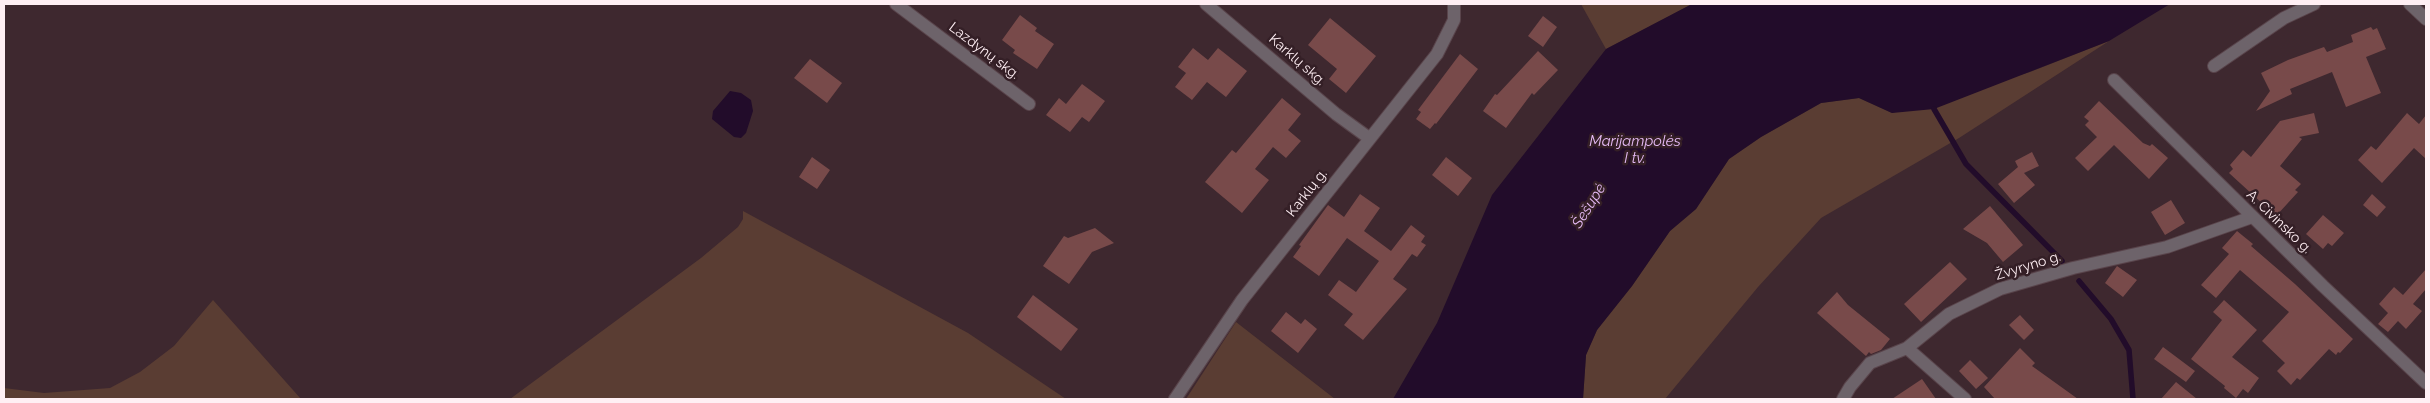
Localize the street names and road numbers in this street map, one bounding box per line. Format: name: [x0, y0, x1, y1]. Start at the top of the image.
street label: Lazdynų skg.: [945, 19, 1023, 83]
street label: Karklų skg.: [1265, 31, 1329, 89]
street label: Karklų g.: [1283, 166, 1331, 220]
street label: A. Civinsko g.: [2243, 187, 2315, 257]
street label: Žvyryno g.: [1993, 248, 2063, 284]

